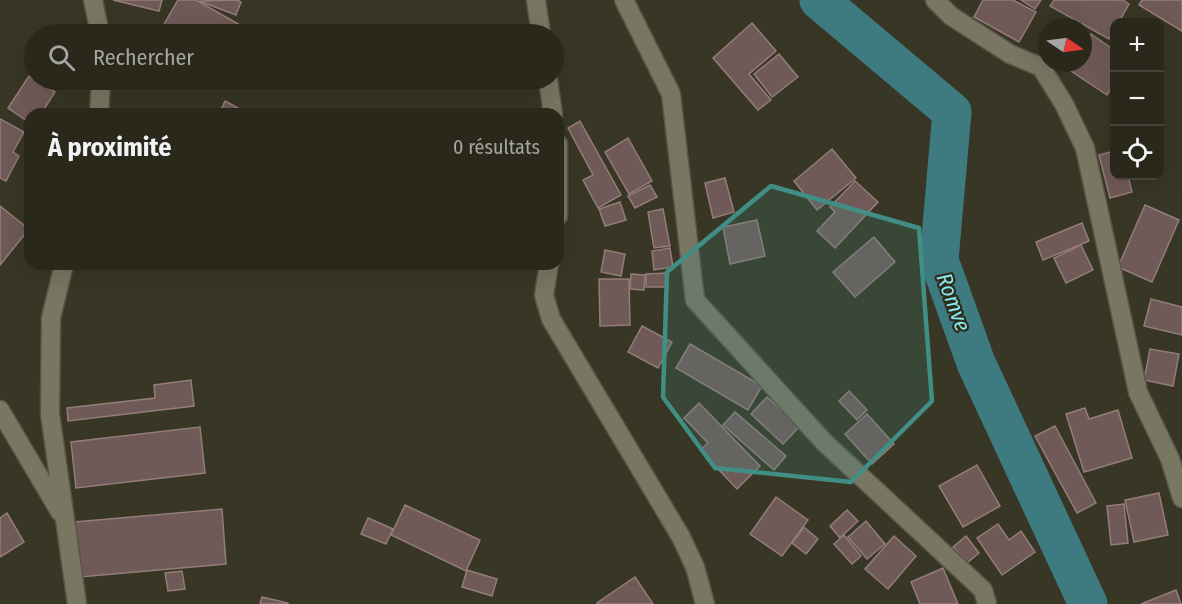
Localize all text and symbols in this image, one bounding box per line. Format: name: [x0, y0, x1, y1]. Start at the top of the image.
north arrow: [1038, 18, 1092, 72]
map controls: [1110, 18, 1164, 180]
button: +: [1110, 18, 1164, 72]
search box: [24, 24, 564, 90]
icon: search: [45, 41, 78, 74]
text: Rechercher: [93, 44, 194, 71]
button: −: [1110, 72, 1164, 126]
button: locate: [1110, 126, 1164, 180]
text: À proximité: [48, 132, 171, 163]
text: 0 résultats: [453, 135, 540, 159]
water label: Romve: [931, 269, 976, 335]

